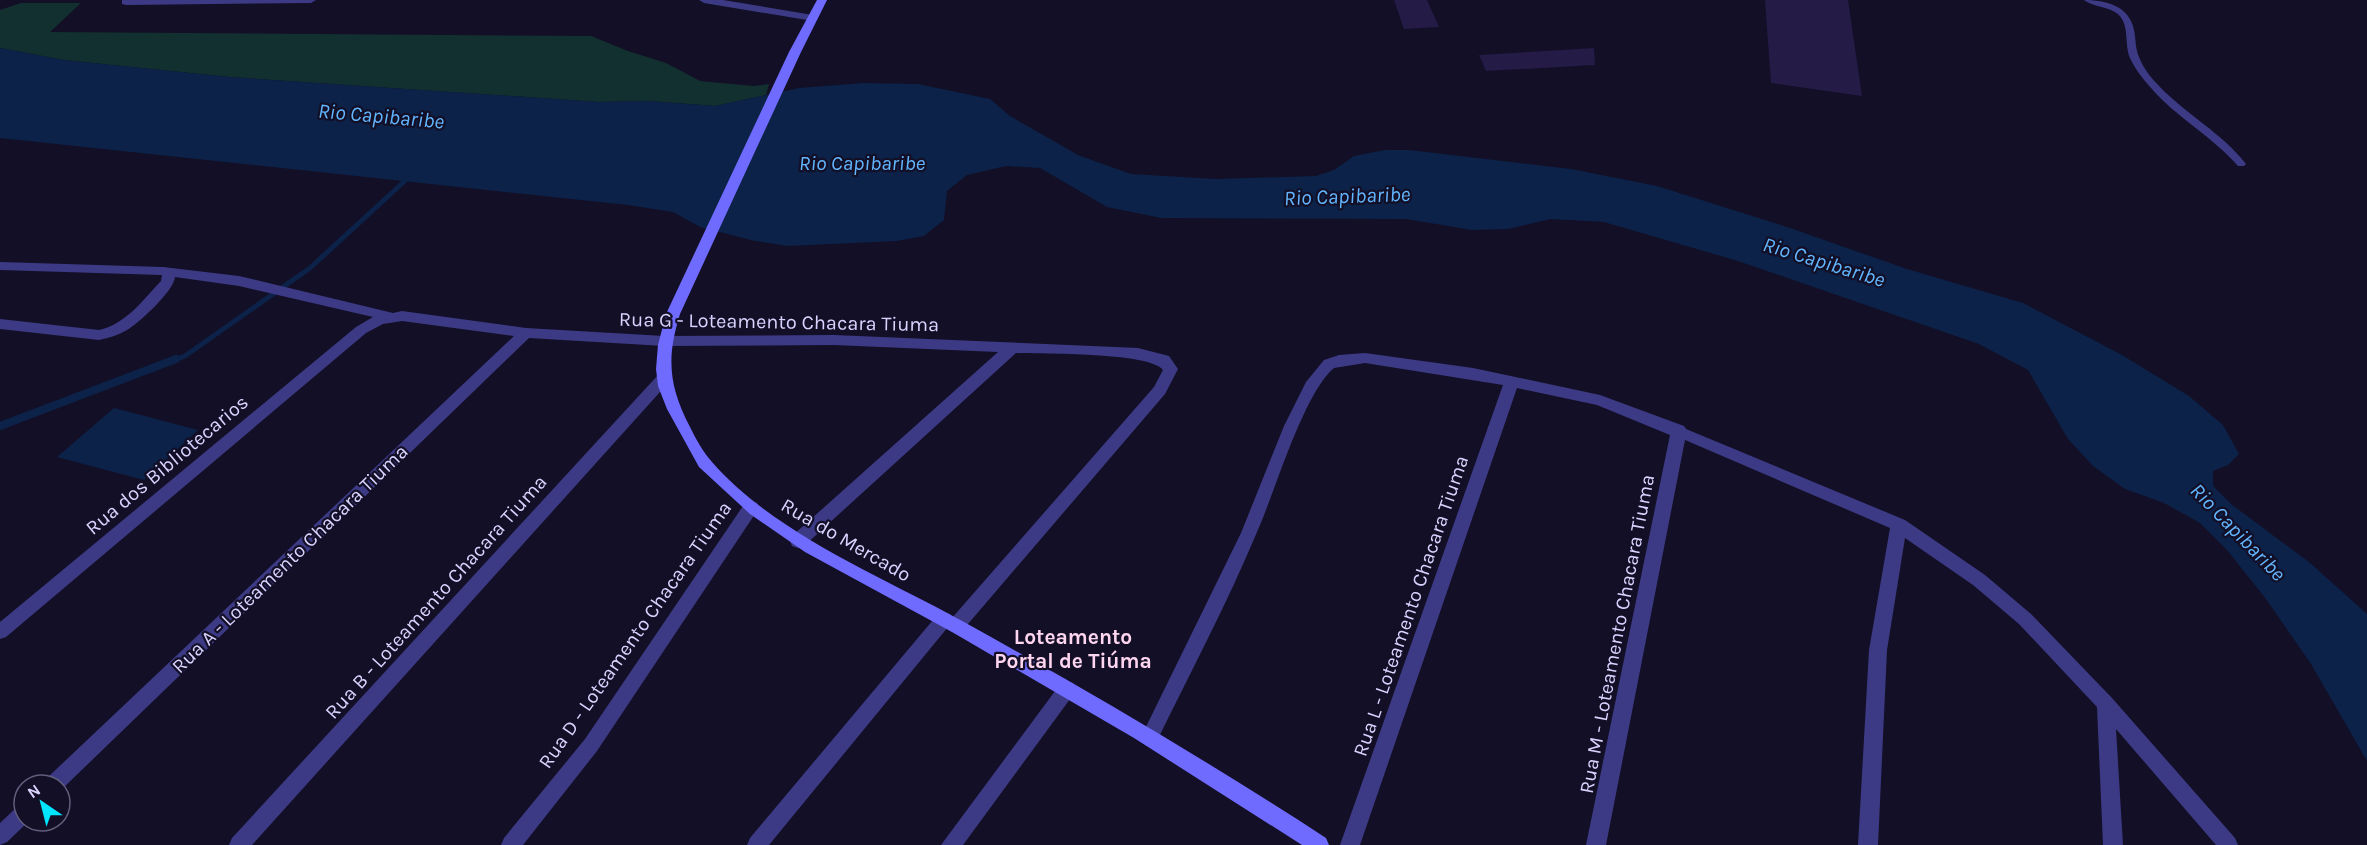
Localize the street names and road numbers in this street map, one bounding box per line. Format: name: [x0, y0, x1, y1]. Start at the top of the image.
street label: Rua G - Loteamento Chacara Tiuma: [619, 308, 939, 336]
street label: Rua dos Bibliotecarios: [81, 390, 253, 540]
street label: Rua A - Loteamento Chacara Tiuma: [167, 440, 413, 678]
street label: Rua L - Loteamento Chacara Tiuma: [1349, 453, 1473, 759]
street label: Rua B - Loteamento Chacara Tiuma: [320, 470, 552, 724]
street label: Rua M - Loteamento Chacara Tiuma: [1575, 473, 1659, 795]
street label: Rua do Mercado: [777, 493, 915, 587]
street label: Rua D - Loteamento Chacara Tiuma: [534, 497, 736, 773]

